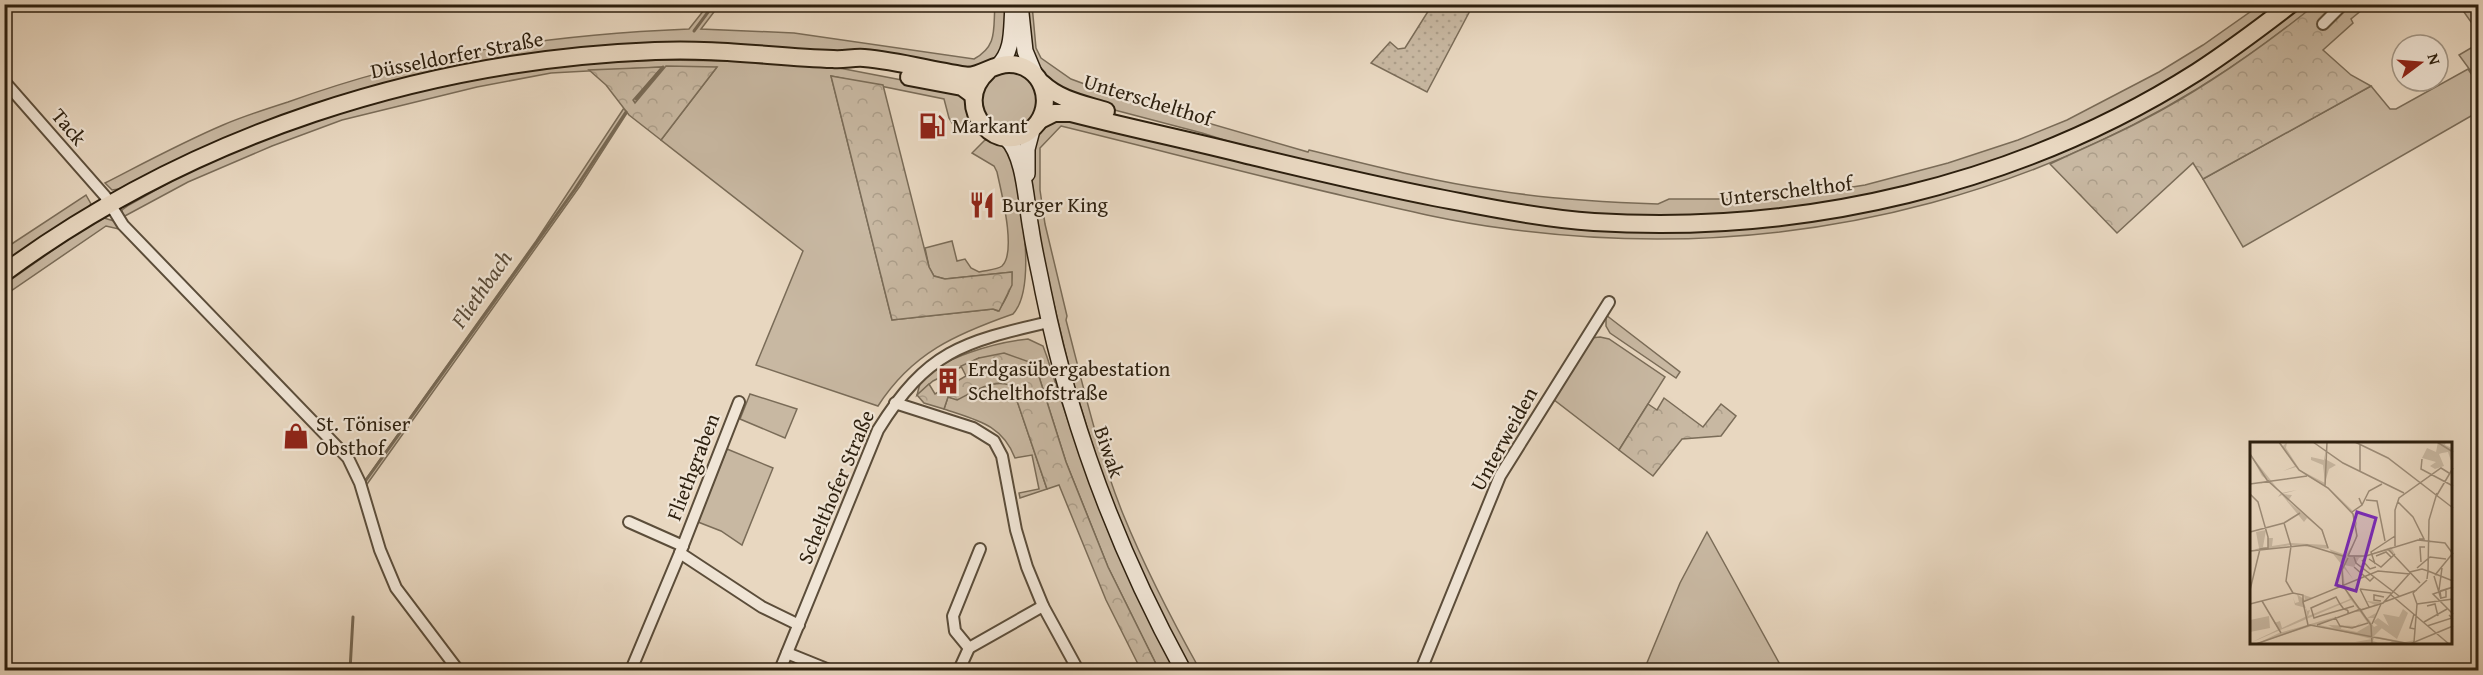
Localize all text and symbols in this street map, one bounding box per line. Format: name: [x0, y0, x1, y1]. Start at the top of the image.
street label: Düsseldorfer Straße: [368, 23, 546, 86]
north arrow: [2390, 33, 2450, 93]
text: N: [2421, 50, 2448, 68]
street label: Unterschelthof: [1080, 65, 1218, 134]
street label: Tack: [44, 101, 94, 152]
place label: Markant: [952, 110, 1028, 141]
fuel station icon: Markant: [917, 111, 947, 141]
street label: Unterschelthof: [1718, 167, 1856, 214]
place label: Burger King: [1002, 189, 1109, 220]
restaurant icon: Burger King: [967, 190, 997, 220]
water label: Fliethbach: [442, 244, 519, 335]
place label: Erdgasübergabestation Schelthofstraße: [968, 353, 1171, 408]
building icon: Erdgasübergabestation Schelthofstraße: [933, 366, 963, 396]
street label: Unterweiden: [1462, 381, 1545, 496]
street label: Schelthofer Straße: [789, 405, 882, 569]
place label: St. Töniser Obsthof: [316, 408, 411, 463]
street label: Fliethgraben: [658, 409, 727, 525]
shop icon: St. Töniser Obsthof: [281, 421, 311, 451]
street label: Biwak: [1086, 422, 1133, 482]
inset map: [2250, 442, 2453, 645]

